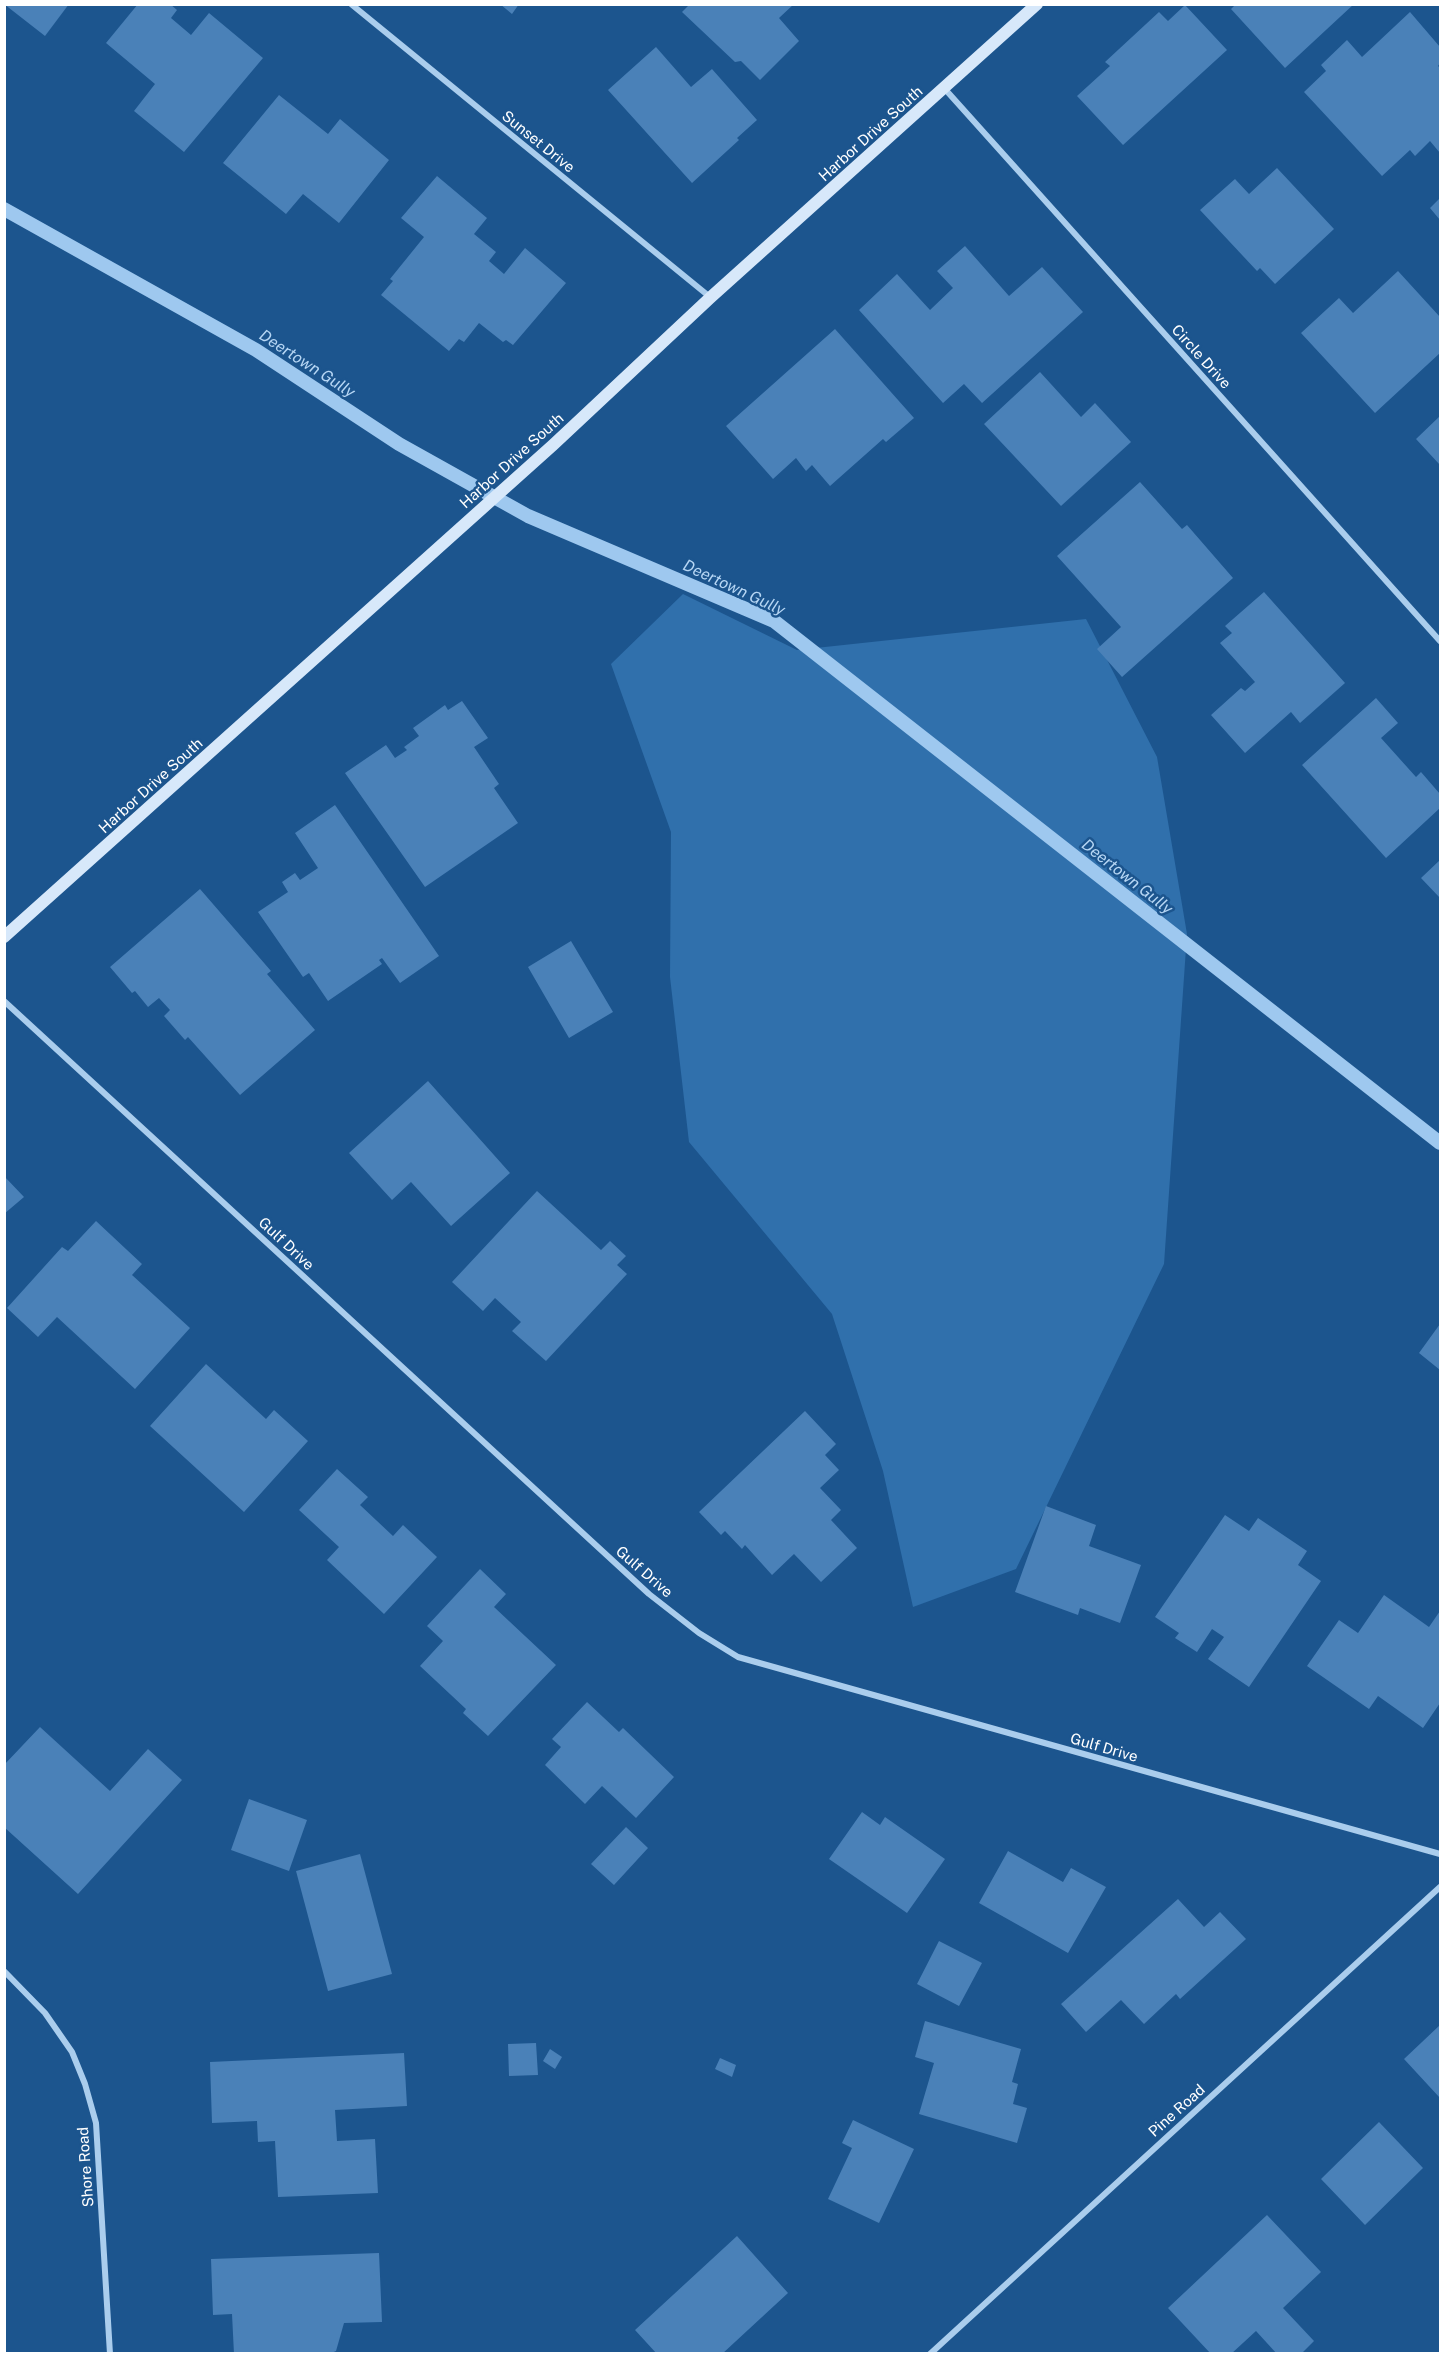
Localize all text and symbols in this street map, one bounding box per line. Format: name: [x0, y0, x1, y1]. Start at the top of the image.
street label: Harbor Drive South: [815, 83, 927, 185]
street label: Sunset Drive: [498, 107, 578, 177]
street label: Circle Drive: [1168, 321, 1234, 393]
water label: Deertown Gully: [255, 326, 359, 402]
street label: Harbor Drive South: [456, 410, 568, 512]
water label: Deertown Gully: [680, 556, 788, 620]
street label: Harbor Drive South: [95, 735, 207, 837]
water label: Deertown Gully: [1078, 835, 1176, 919]
street label: Gulf Drive: [254, 1214, 318, 1274]
street label: Gulf Drive: [612, 1542, 676, 1602]
street label: Gulf Drive: [1068, 1730, 1140, 1766]
street label: Pine Road: [1145, 2081, 1209, 2141]
street label: Shore Road: [74, 2126, 98, 2208]

